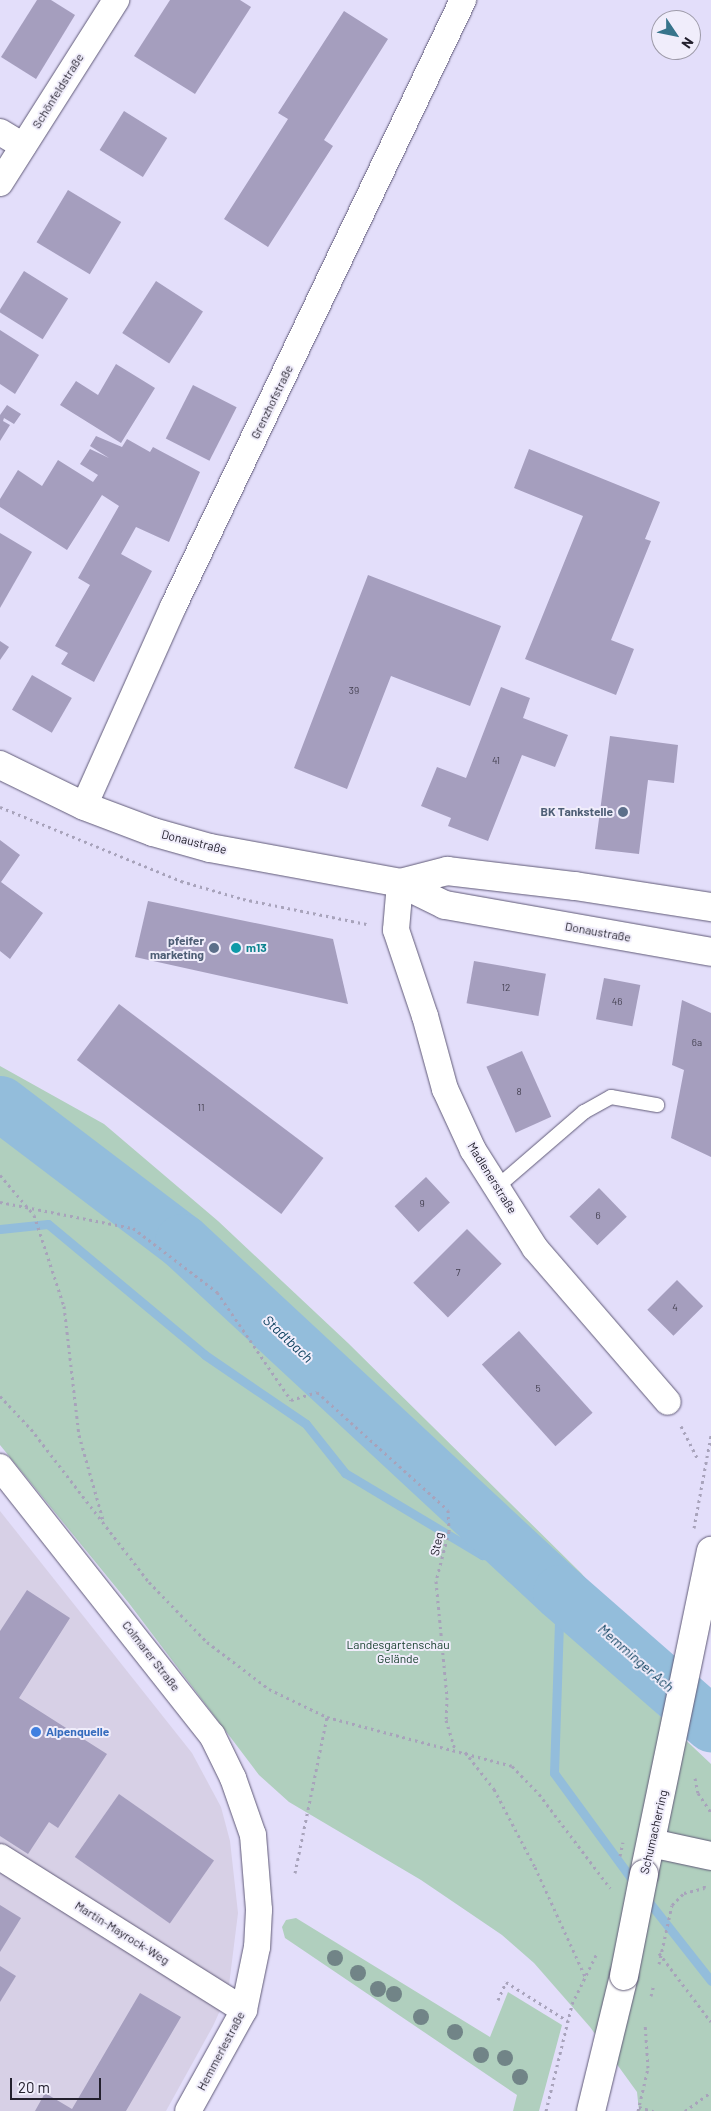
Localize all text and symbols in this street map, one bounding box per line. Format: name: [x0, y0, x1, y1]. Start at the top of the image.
north arrow: [651, 10, 701, 60]
text: N: [678, 34, 698, 52]
street label: Schönfeldstraße: [29, 51, 87, 131]
street label: Grenzhofstraße: [248, 363, 296, 441]
house number: 39: [349, 685, 359, 697]
house number: 41: [492, 755, 500, 767]
place label: BK Tankstelle: [540, 805, 613, 819]
marker: BK Tankstelle: [617, 806, 629, 818]
street label: Donaustraße: [160, 827, 228, 857]
street label: Donaustraße: [564, 919, 632, 945]
place label: pfeifer marketing: [150, 934, 204, 962]
place label: m13: [246, 941, 267, 955]
marker: pfeifer marketing: [208, 942, 220, 954]
marker: m13: [230, 942, 242, 954]
house number: 12: [502, 982, 510, 994]
house number: 46: [612, 996, 622, 1008]
house number: 6a: [692, 1037, 702, 1049]
house number: 8: [516, 1086, 522, 1098]
house number: 11: [197, 1102, 205, 1114]
street label: Madlenerstraße: [464, 1140, 520, 1216]
house number: 9: [419, 1198, 425, 1210]
house number: 6: [595, 1210, 601, 1222]
house number: 7: [456, 1267, 460, 1279]
house number: 4: [672, 1302, 678, 1314]
water label: Stadtbach: [260, 1312, 316, 1366]
house number: 5: [535, 1383, 541, 1395]
street label: Steg: [427, 1531, 447, 1557]
street label: Colmarer Straße: [119, 1618, 183, 1694]
water label: Memminger Ach: [595, 1621, 677, 1695]
park label: Landesgartenschau Gelände: [346, 1638, 450, 1666]
place label: Alpenquelle: [46, 1725, 109, 1739]
marker: Alpenquelle: [30, 1726, 42, 1738]
street label: Schumacherring: [637, 1789, 671, 1875]
street label: Martin-Mayrock-Weg: [72, 1898, 172, 1968]
street label: Hemmerlestraße: [194, 2009, 248, 2093]
scale bar: [12, 2068, 104, 2100]
text: 20 m: [18, 2078, 50, 2096]

